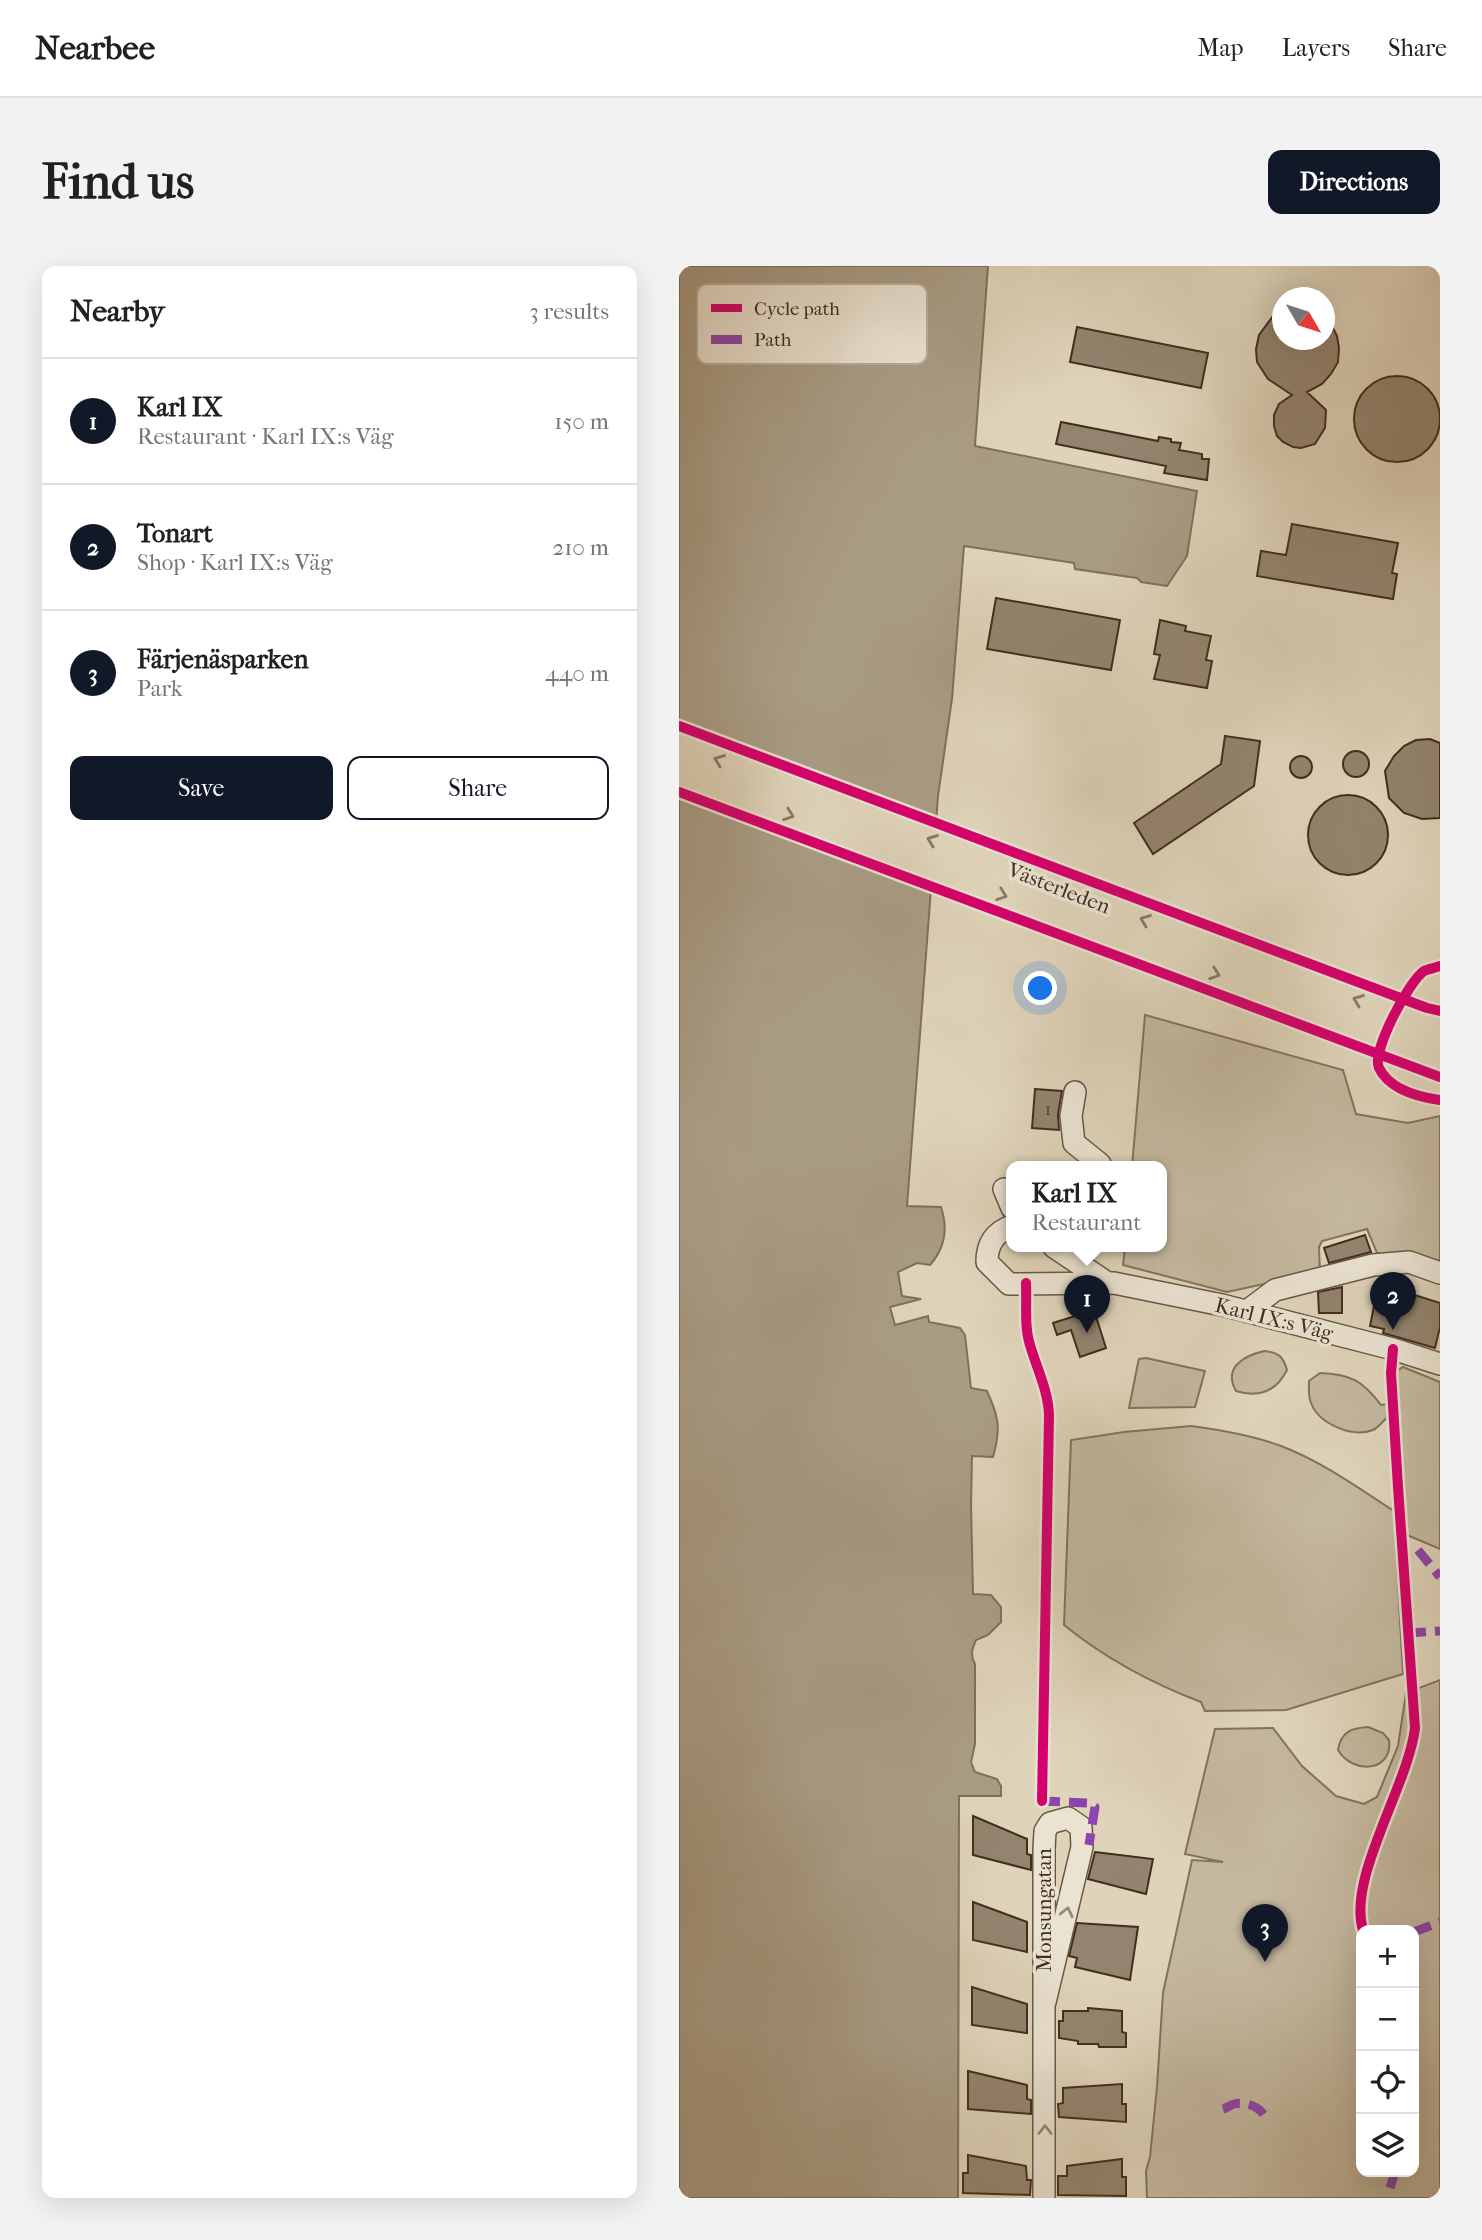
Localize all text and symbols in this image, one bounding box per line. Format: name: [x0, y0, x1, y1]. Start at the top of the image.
text: Nearbee: [35, 29, 155, 68]
text: Map: [1198, 34, 1244, 62]
text: Layers: [1282, 34, 1350, 62]
text: Share: [1388, 34, 1447, 62]
button: Directions: [1268, 150, 1440, 214]
text: Find us: [42, 153, 194, 211]
legend: [697, 284, 927, 364]
north arrow: [1272, 287, 1335, 350]
text: Nearby: [70, 294, 165, 329]
text: 3 results: [529, 298, 609, 325]
text: Cycle path: [754, 298, 840, 320]
text: Path: [754, 329, 792, 351]
text: Karl IX: [137, 392, 222, 423]
text: 1: [89, 408, 97, 435]
text: 150 m: [554, 408, 609, 435]
text: Restaurant · Karl IX:s Väg: [137, 423, 394, 450]
text: Tonart: [137, 518, 213, 549]
text: 2: [87, 534, 99, 561]
text: 210 m: [552, 534, 609, 561]
text: Shop · Karl IX:s Väg: [137, 549, 333, 576]
text: Färjenäsparken: [137, 644, 309, 675]
text: 3: [88, 660, 98, 687]
text: 440 m: [545, 660, 609, 687]
text: Park: [137, 675, 183, 702]
one-way arrow: [713, 755, 725, 769]
button: Save: [70, 756, 333, 820]
button: Share: [347, 756, 609, 820]
one-way arrow: [782, 807, 794, 821]
one-way arrow: [926, 834, 938, 848]
street label: Västerleden: [1003, 857, 1114, 919]
one-way arrow: [995, 886, 1007, 900]
one-way arrow: [1139, 914, 1151, 928]
one-way arrow: [1209, 966, 1221, 980]
your location: [1023, 971, 1057, 1005]
one-way arrow: [1352, 994, 1364, 1008]
house number: 1: [1045, 1099, 1051, 1120]
popup: [1006, 1161, 1167, 1252]
text: Karl IX: [1032, 1178, 1117, 1209]
text: Restaurant: [1032, 1209, 1141, 1236]
pin: 2: [1370, 1272, 1416, 1330]
pin: 1: [1064, 1275, 1110, 1333]
street label: Karl IX:s Väg: [1213, 1293, 1336, 1345]
street label: Monsungatan: [1032, 1848, 1056, 1972]
pin: 3: [1242, 1904, 1288, 1962]
one-way arrow: [1059, 1906, 1074, 1918]
map controls: [1356, 1925, 1419, 2177]
button: +: [1356, 1925, 1419, 1988]
button: −: [1356, 1988, 1419, 2051]
button: locate: [1356, 2051, 1419, 2114]
button: layers: [1356, 2114, 1419, 2177]
one-way arrow: [1037, 2124, 1053, 2135]

